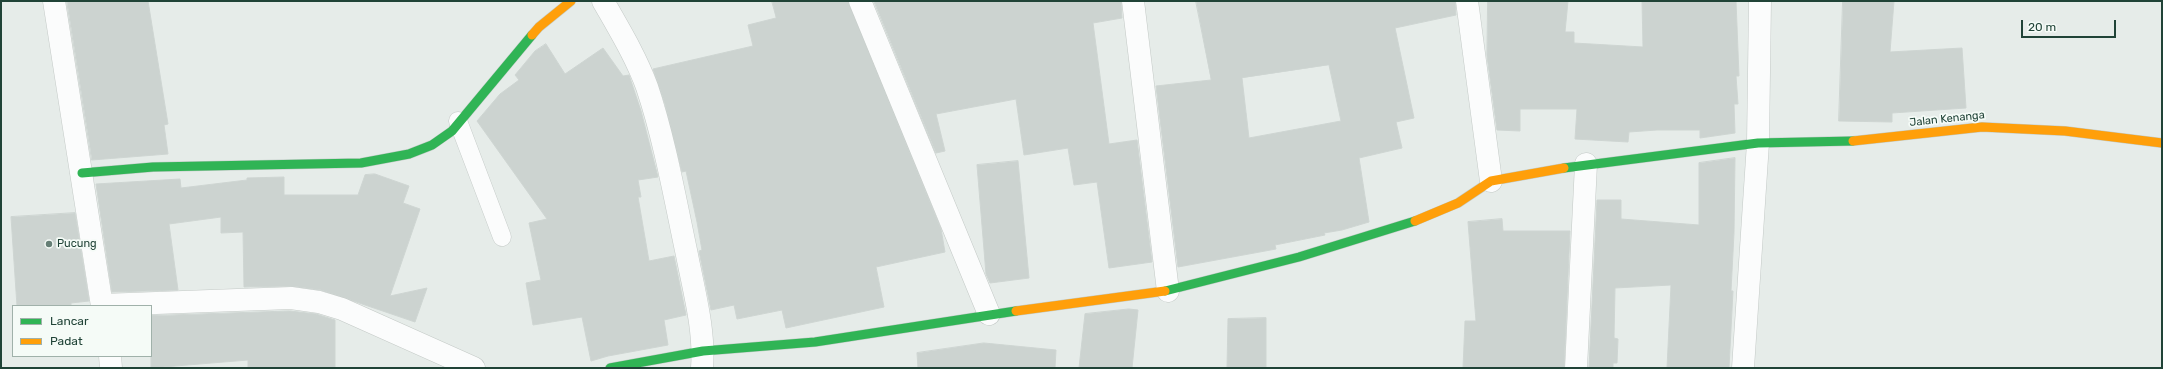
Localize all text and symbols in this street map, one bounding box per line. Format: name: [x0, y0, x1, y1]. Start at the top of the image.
scale bar: [2023, 12, 2118, 38]
text: 20 m: [2028, 20, 2056, 34]
street label: Jalan Kenanga: [1909, 108, 1985, 130]
place label: Pucung: [57, 237, 97, 251]
marker: Pucung: [44, 239, 54, 249]
legend: [12, 305, 152, 357]
text: Lancar: [50, 314, 88, 328]
text: Padat: [50, 334, 83, 348]

